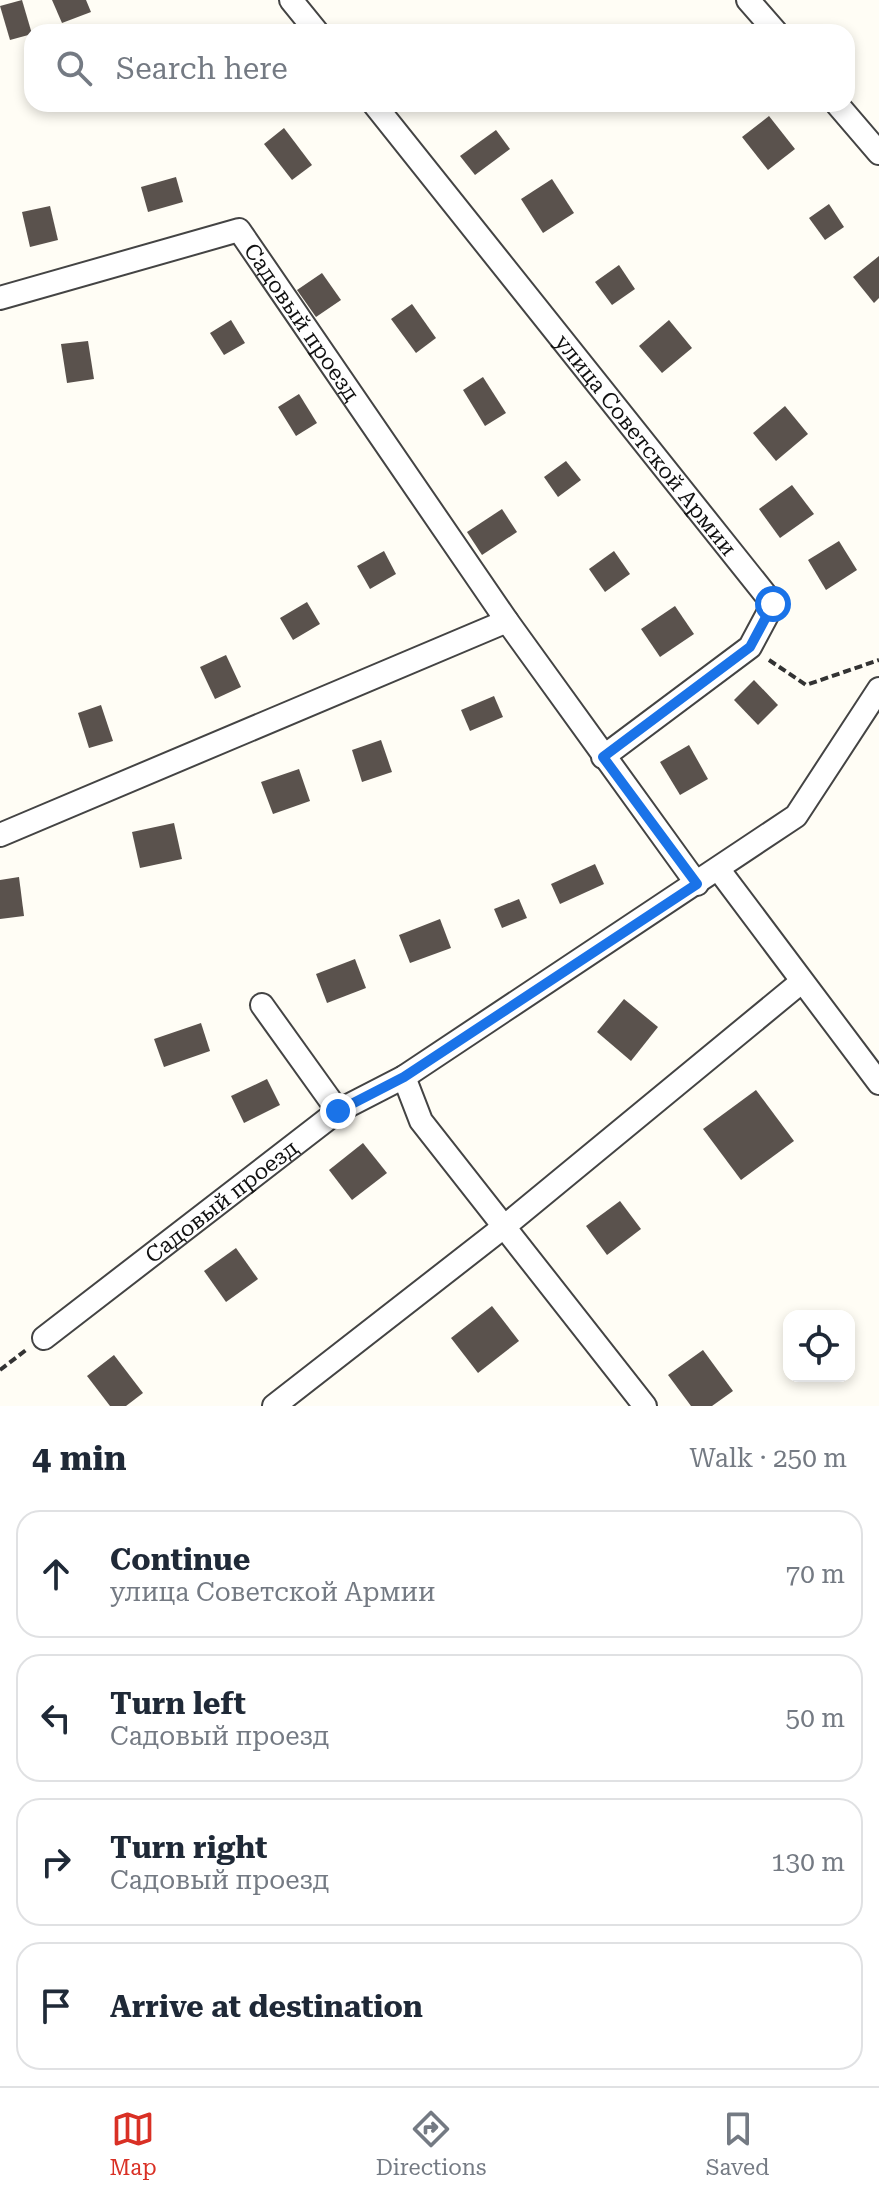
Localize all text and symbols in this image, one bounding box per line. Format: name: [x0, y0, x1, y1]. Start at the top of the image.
search box: [24, 24, 855, 112]
icon: search: [52, 46, 96, 90]
text: Search here: [116, 51, 288, 86]
street label: Садовый проезд: [239, 238, 365, 406]
street label: улица Советской Армии: [550, 329, 742, 560]
route start: [755, 586, 791, 622]
route end: [320, 1093, 356, 1129]
street label: Садовый проезд: [140, 1134, 302, 1268]
map controls: [783, 1310, 855, 1382]
button: locate: [783, 1310, 855, 1382]
text: 4 min: [32, 1438, 127, 1478]
text: Walk · 250 m: [689, 1443, 847, 1473]
text: Continue: [110, 1542, 250, 1577]
icon: ahead: [34, 1552, 78, 1596]
text: 70 m: [786, 1559, 845, 1589]
text: улица Советской Армии: [110, 1577, 435, 1607]
text: Turn left: [110, 1686, 246, 1721]
icon: left: [34, 1696, 78, 1740]
text: 50 m: [786, 1703, 845, 1733]
text: Садовый проезд: [110, 1721, 329, 1751]
text: Turn right: [110, 1830, 267, 1865]
icon: right: [34, 1840, 78, 1884]
text: 130 m: [771, 1847, 845, 1877]
text: Садовый проезд: [110, 1865, 329, 1895]
icon: arrive: [34, 1984, 78, 2028]
text: Arrive at destination: [110, 1989, 423, 2024]
tab: Map: [110, 2107, 157, 2180]
tab: Directions: [376, 2107, 486, 2180]
tab: Saved: [706, 2107, 769, 2180]

